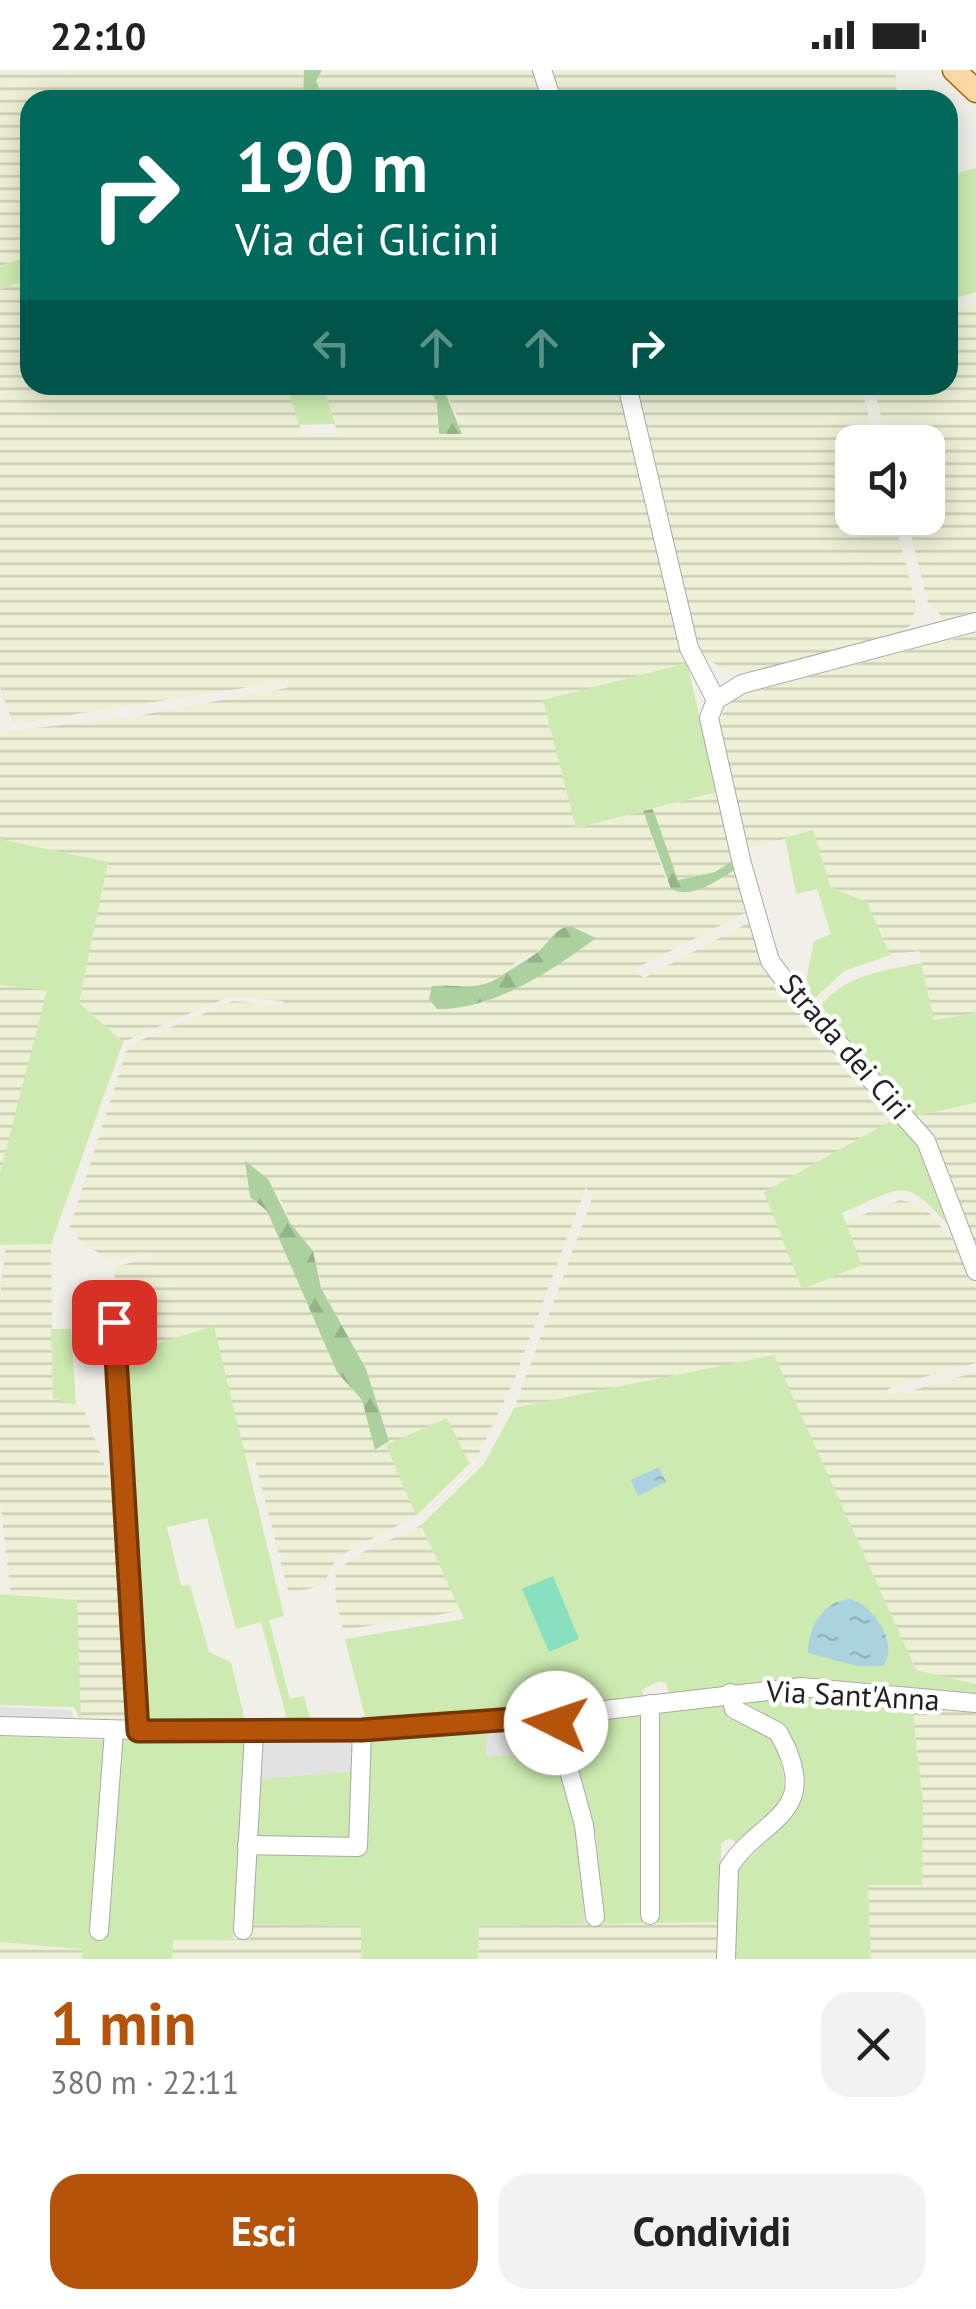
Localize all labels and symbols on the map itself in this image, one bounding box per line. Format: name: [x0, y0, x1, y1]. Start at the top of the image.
street label: Strada dei Ciri: [772, 965, 920, 1127]
pin: [72, 1280, 157, 1365]
street label: Via Sant'Anna: [764, 1670, 941, 1719]
position arrow: [504, 1671, 608, 1775]

